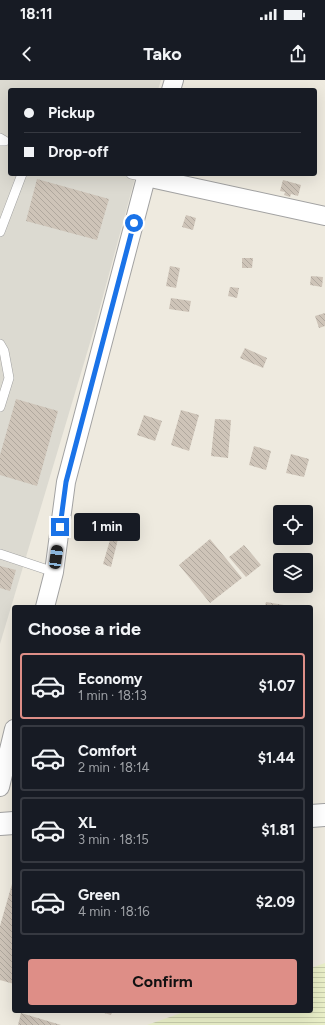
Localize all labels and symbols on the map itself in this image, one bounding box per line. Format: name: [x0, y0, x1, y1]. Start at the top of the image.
route start: [125, 214, 143, 232]
callout: 1 min: [74, 513, 140, 541]
route end: [51, 518, 69, 536]
car: [48, 544, 64, 570]

